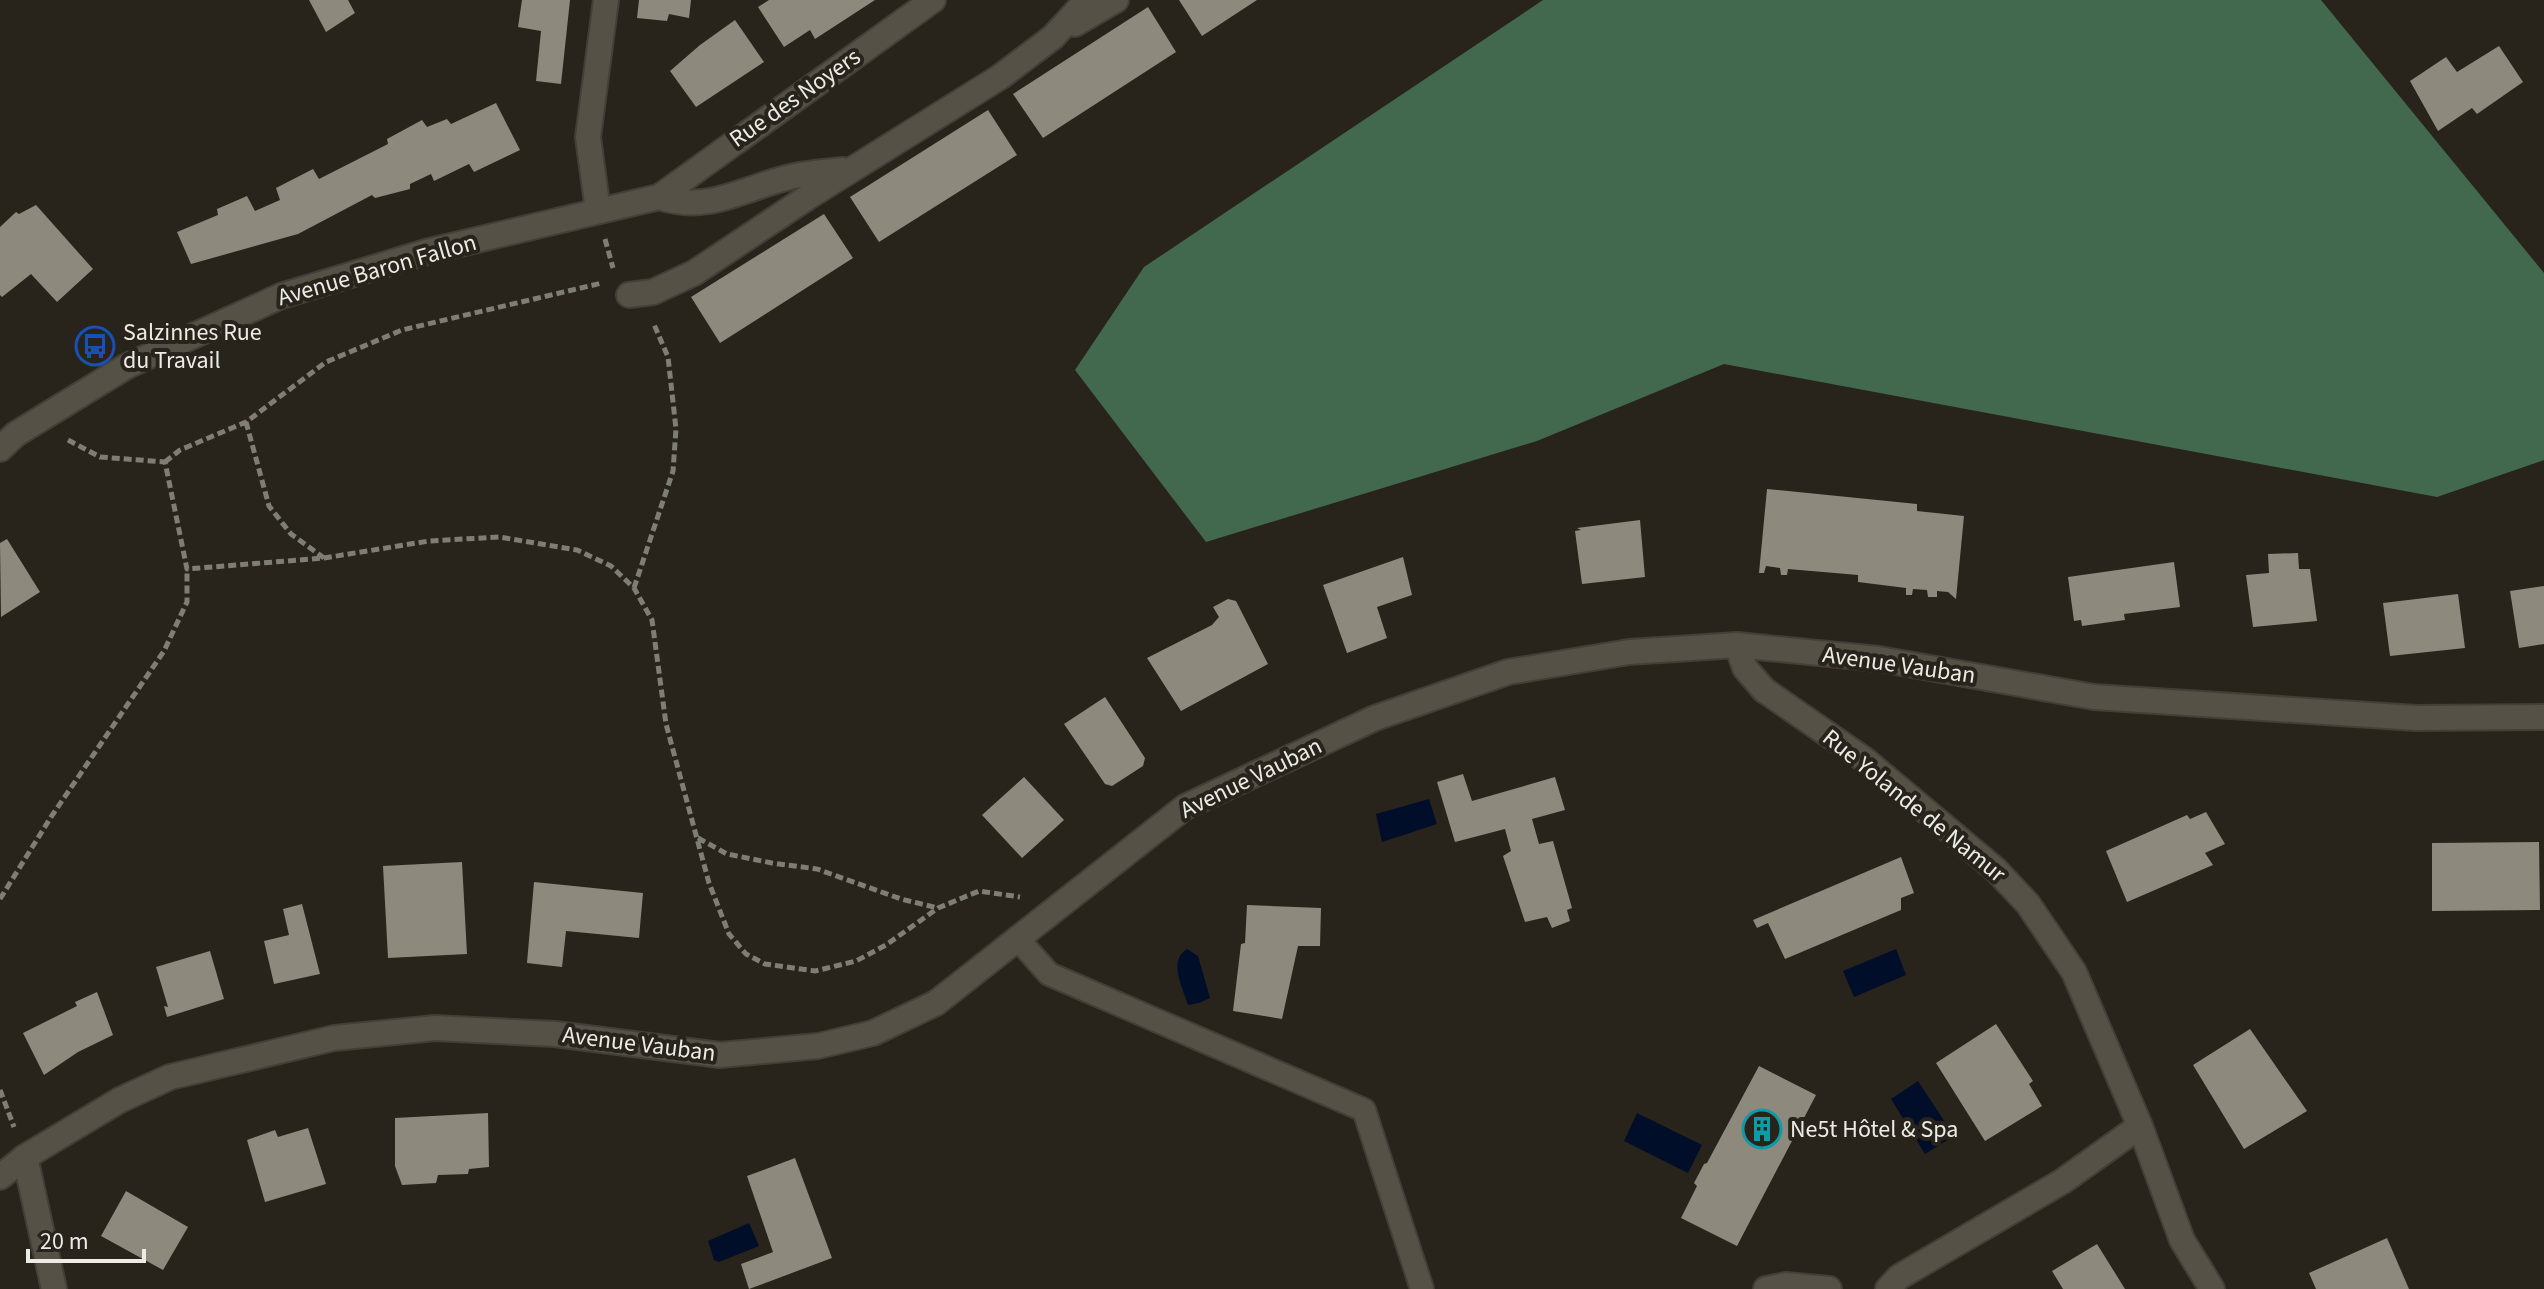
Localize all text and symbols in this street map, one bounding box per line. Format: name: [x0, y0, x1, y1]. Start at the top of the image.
street label: Rue des Noyers: [722, 40, 868, 156]
street label: Avenue Baron Fallon: [273, 225, 481, 315]
place label: Salzinnes Rue du Travail: [123, 315, 262, 378]
bus stop icon: Salzinnes Rue du Travail: [74, 325, 116, 367]
street label: Avenue Vauban: [1820, 637, 1978, 693]
street label: Rue Yolande de Namur: [1815, 721, 2014, 891]
street label: Avenue Vauban: [1174, 729, 1328, 827]
street label: Avenue Vauban: [560, 1017, 718, 1071]
building icon: Ne5t Hôtel & Spa: [1741, 1108, 1783, 1150]
place label: Ne5t Hôtel & Spa: [1790, 1112, 1958, 1147]
scale bar: [28, 1213, 144, 1263]
text: 20 m: [40, 1224, 89, 1259]

